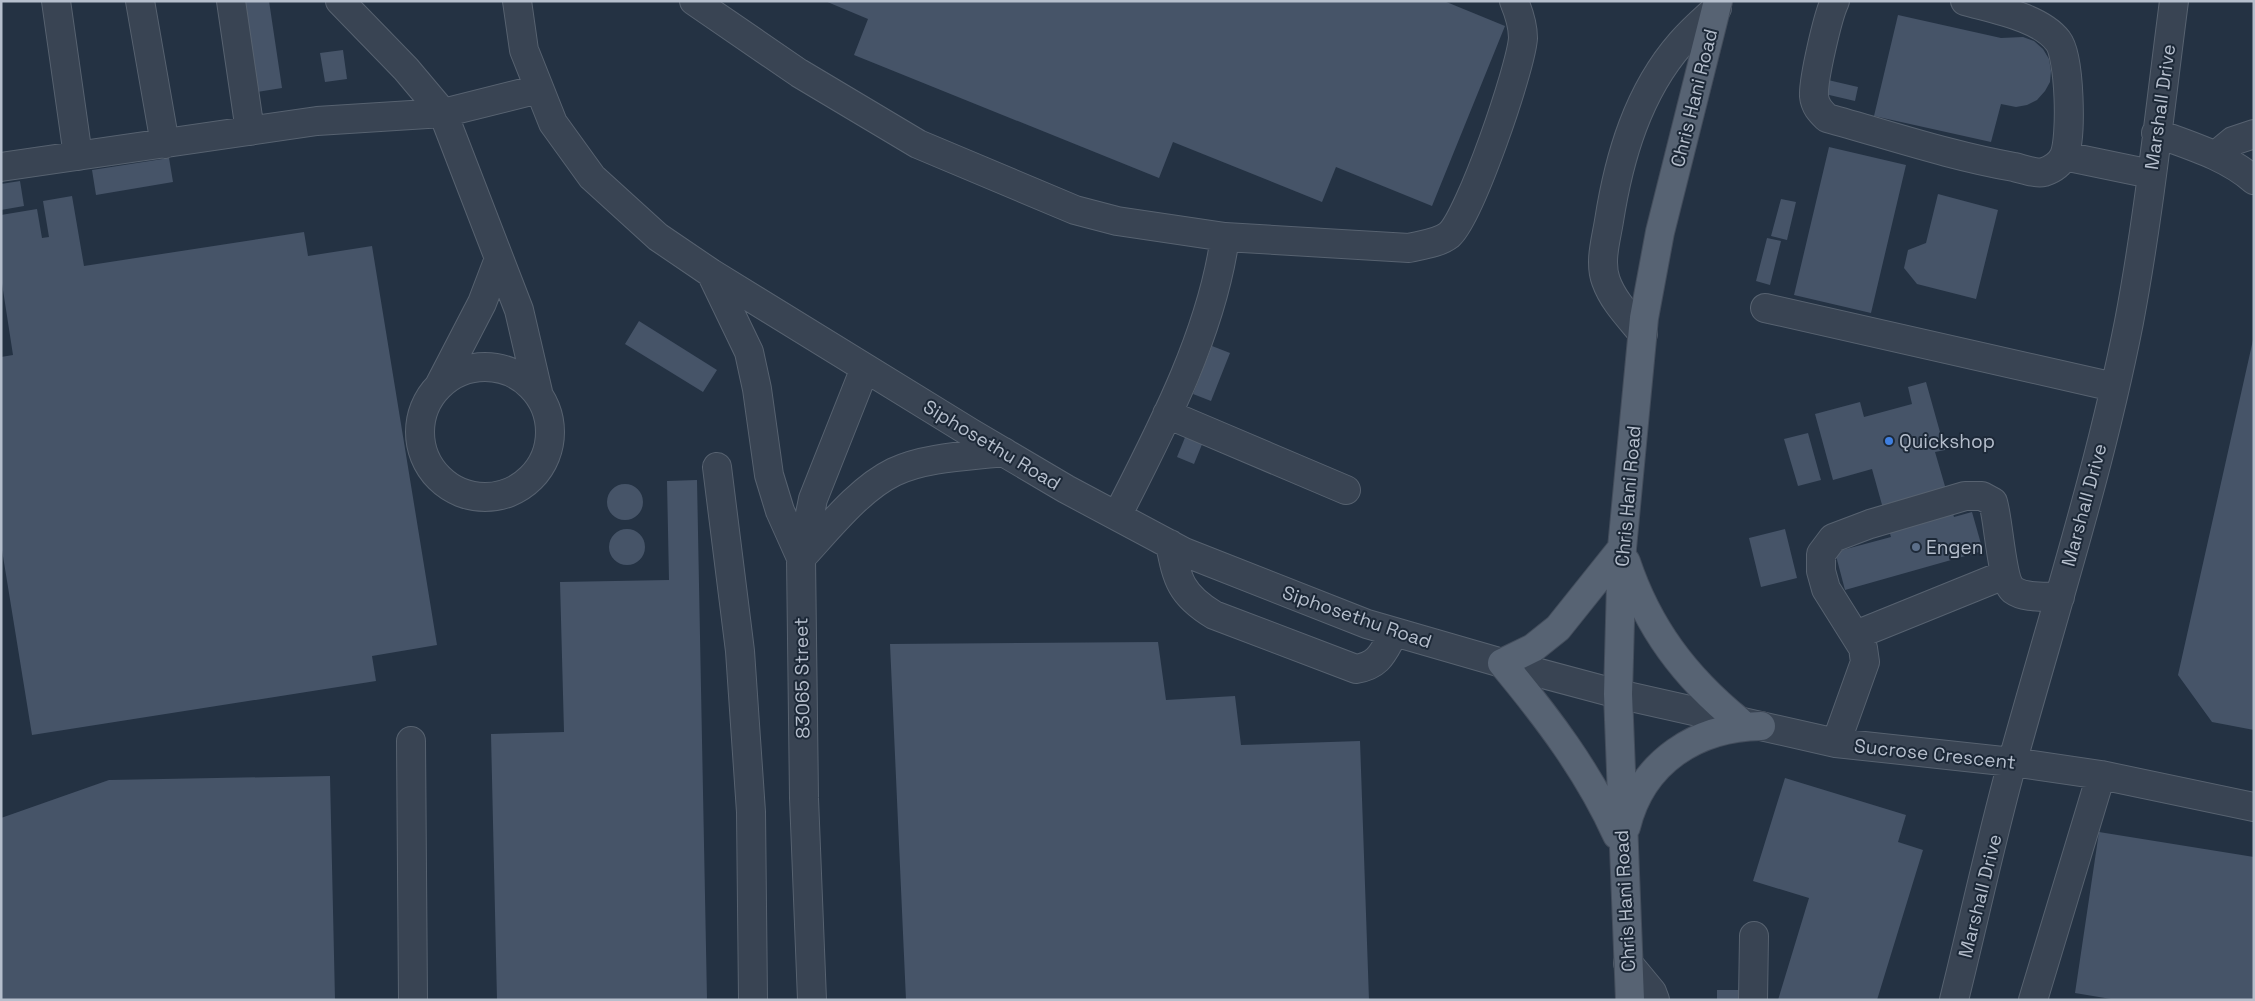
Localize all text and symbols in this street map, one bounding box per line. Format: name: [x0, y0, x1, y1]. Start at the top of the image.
street label: Chris Hani Road: [1665, 26, 1723, 170]
street label: Marshall Drive: [2139, 43, 2181, 171]
street label: Siphosethu Road: [919, 394, 1065, 496]
street label: Chris Hani Road: [1609, 424, 1647, 568]
place label: Quickshop: [1899, 429, 1995, 454]
marker: Quickshop: [1883, 435, 1895, 447]
street label: Marshall Drive: [2056, 441, 2112, 569]
place label: Engen: [1926, 535, 1983, 560]
marker: Engen: [1910, 541, 1922, 553]
street label: Siphosethu Road: [1279, 580, 1435, 654]
street label: 83065 Street: [788, 617, 816, 739]
street label: Sucrose Crescent: [1853, 733, 2017, 775]
street label: Chris Hani Road: [1609, 830, 1641, 972]
street label: Marshall Drive: [1953, 832, 2007, 960]

